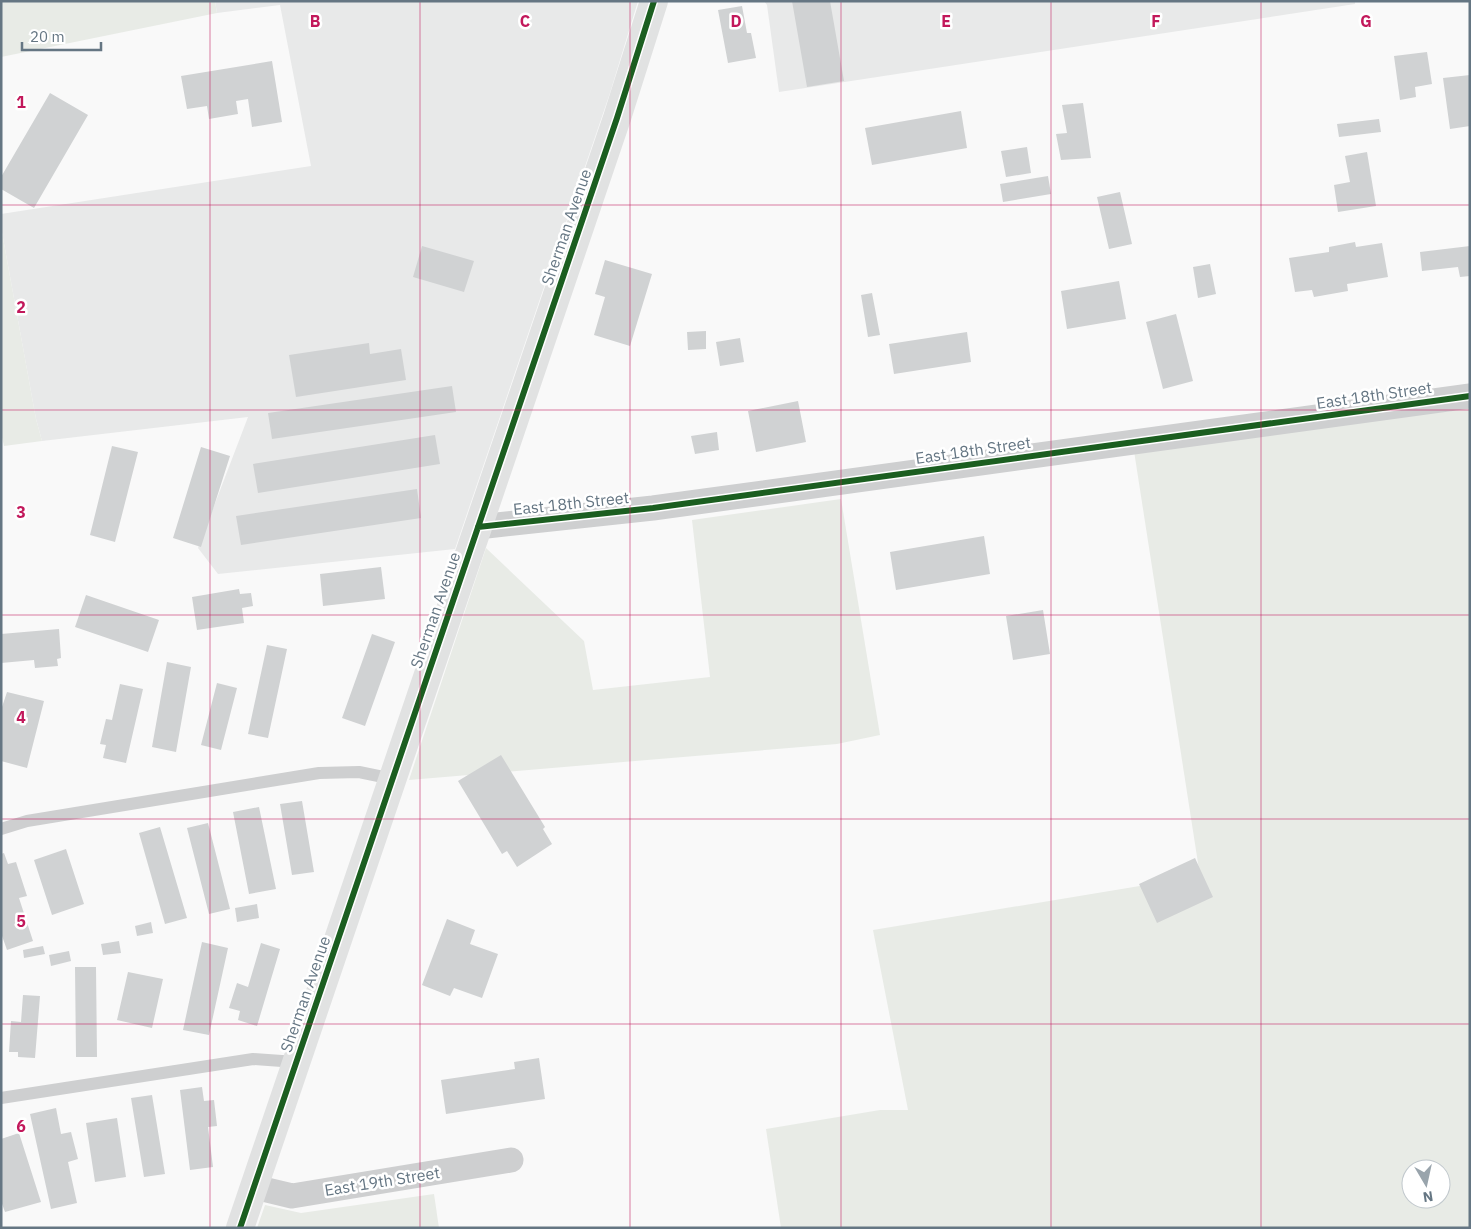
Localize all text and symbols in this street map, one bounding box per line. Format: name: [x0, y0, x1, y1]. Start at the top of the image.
text: B: [310, 11, 321, 31]
text: C: [520, 11, 530, 31]
text: D: [730, 11, 742, 31]
text: E: [941, 11, 951, 31]
text: F: [1151, 11, 1161, 31]
text: G: [1360, 11, 1372, 31]
scale bar: [22, 20, 101, 52]
text: 20 m: [30, 27, 65, 46]
text: 1: [16, 92, 26, 112]
street label: Sherman Avenue: [537, 166, 595, 288]
text: 2: [16, 297, 26, 317]
street label: East 18th Street: [1315, 377, 1433, 413]
street label: East 18th Street: [914, 432, 1032, 468]
street label: East 18th Street: [512, 487, 630, 519]
text: 3: [16, 502, 26, 522]
street label: Sherman Avenue: [406, 549, 464, 671]
text: 4: [16, 707, 26, 727]
text: 5: [16, 911, 26, 931]
street label: Sherman Avenue: [276, 933, 334, 1055]
text: 6: [16, 1116, 26, 1136]
north arrow: [1401, 1159, 1451, 1209]
street label: East 19th Street: [323, 1162, 441, 1200]
text: N: [1422, 1187, 1434, 1207]

